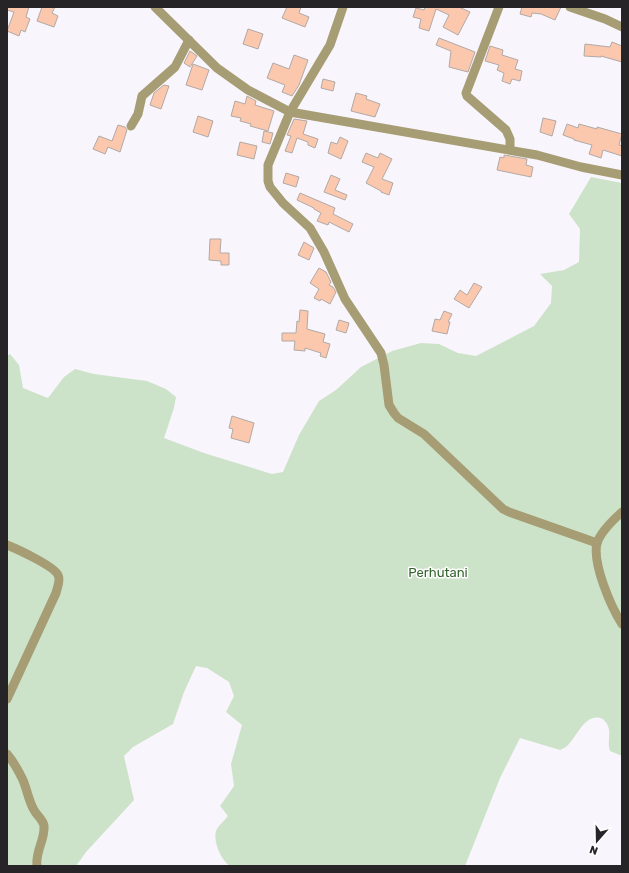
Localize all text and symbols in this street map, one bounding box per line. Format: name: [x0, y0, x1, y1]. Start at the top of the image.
park label: Perhutani: [408, 565, 468, 580]
north arrow: [577, 821, 617, 861]
text: N: [588, 842, 600, 857]

